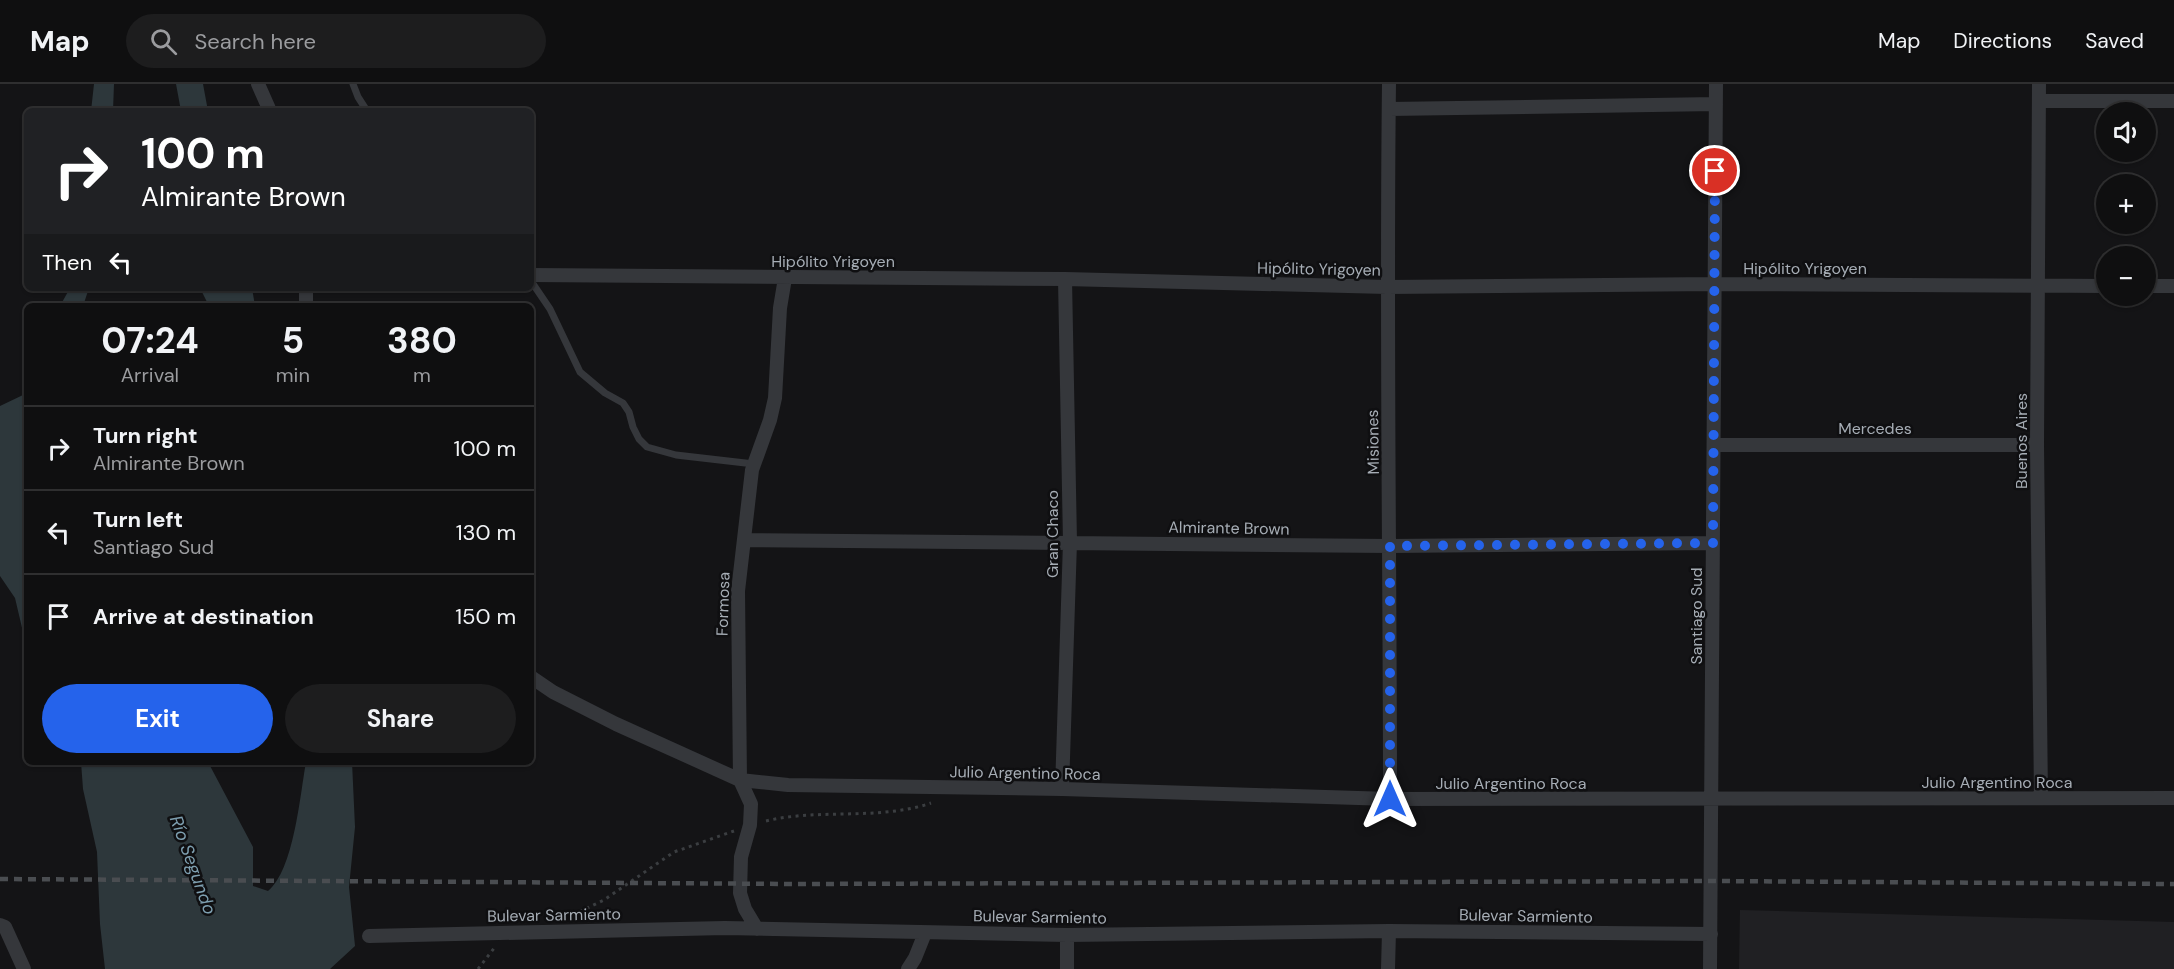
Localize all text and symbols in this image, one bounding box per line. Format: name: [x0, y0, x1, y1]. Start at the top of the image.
search box: [126, 14, 546, 68]
text: Map: [30, 23, 90, 60]
icon: search: [147, 25, 180, 58]
text: Search here: [195, 27, 316, 56]
text: Map: [1878, 27, 1920, 55]
text: Directions: [1953, 27, 2052, 55]
text: Saved: [2085, 27, 2144, 55]
map controls: [2096, 102, 2156, 306]
button: sound: [2096, 102, 2156, 162]
text: 100 m: [141, 126, 265, 181]
icon: right: [42, 132, 120, 210]
pin: [1689, 145, 1740, 196]
icon: arrive: [1698, 154, 1731, 187]
button: +: [2096, 174, 2156, 234]
text: Almirante Brown: [141, 179, 346, 214]
icon: left: [104, 246, 137, 279]
button: −: [2096, 246, 2156, 306]
text: Then: [42, 248, 92, 277]
street label: Hipólito Yrigoyen: [771, 251, 895, 272]
street label: Hipólito Yrigoyen: [1257, 257, 1381, 281]
street label: Hipólito Yrigoyen: [1743, 258, 1867, 279]
text: 07:24: [101, 317, 199, 364]
text: 5: [282, 317, 304, 364]
text: 380: [387, 317, 457, 364]
text: Arrival: [121, 362, 179, 388]
text: min: [276, 362, 310, 388]
text: m: [413, 362, 431, 388]
street label: Buenos Aires: [2011, 393, 2032, 489]
street label: Misiones: [1362, 409, 1384, 475]
street label: Mercedes: [1838, 418, 1912, 439]
text: Turn right: [93, 421, 198, 450]
icon: right: [42, 432, 75, 465]
text: 100 m: [454, 434, 516, 463]
text: Almirante Brown: [93, 450, 245, 476]
street label: Gran Chaco: [1042, 490, 1063, 578]
text: Turn left: [93, 505, 183, 534]
icon: left: [42, 516, 75, 549]
street label: Almirante Brown: [1168, 516, 1290, 540]
text: 130 m: [456, 518, 516, 547]
text: Santiago Sud: [93, 534, 214, 560]
street label: Santiago Sud: [1686, 568, 1707, 664]
street label: Formosa: [711, 572, 735, 636]
icon: arrive: [42, 600, 75, 633]
text: Arrive at destination: [93, 602, 314, 631]
text: 150 m: [455, 602, 516, 631]
button: Exit: [42, 684, 273, 753]
button: Share: [285, 684, 516, 753]
street label: Julio Argentino Roca: [949, 761, 1101, 785]
position arrow: [1358, 767, 1422, 831]
street label: Julio Argentino Roca: [1922, 772, 2072, 793]
street label: Julio Argentino Roca: [1436, 773, 1586, 794]
water label: Río Segundo: [164, 812, 222, 918]
street label: Bulevar Sarmiento: [487, 903, 621, 927]
street label: Bulevar Sarmiento: [1459, 904, 1593, 928]
street label: Bulevar Sarmiento: [973, 905, 1107, 929]

